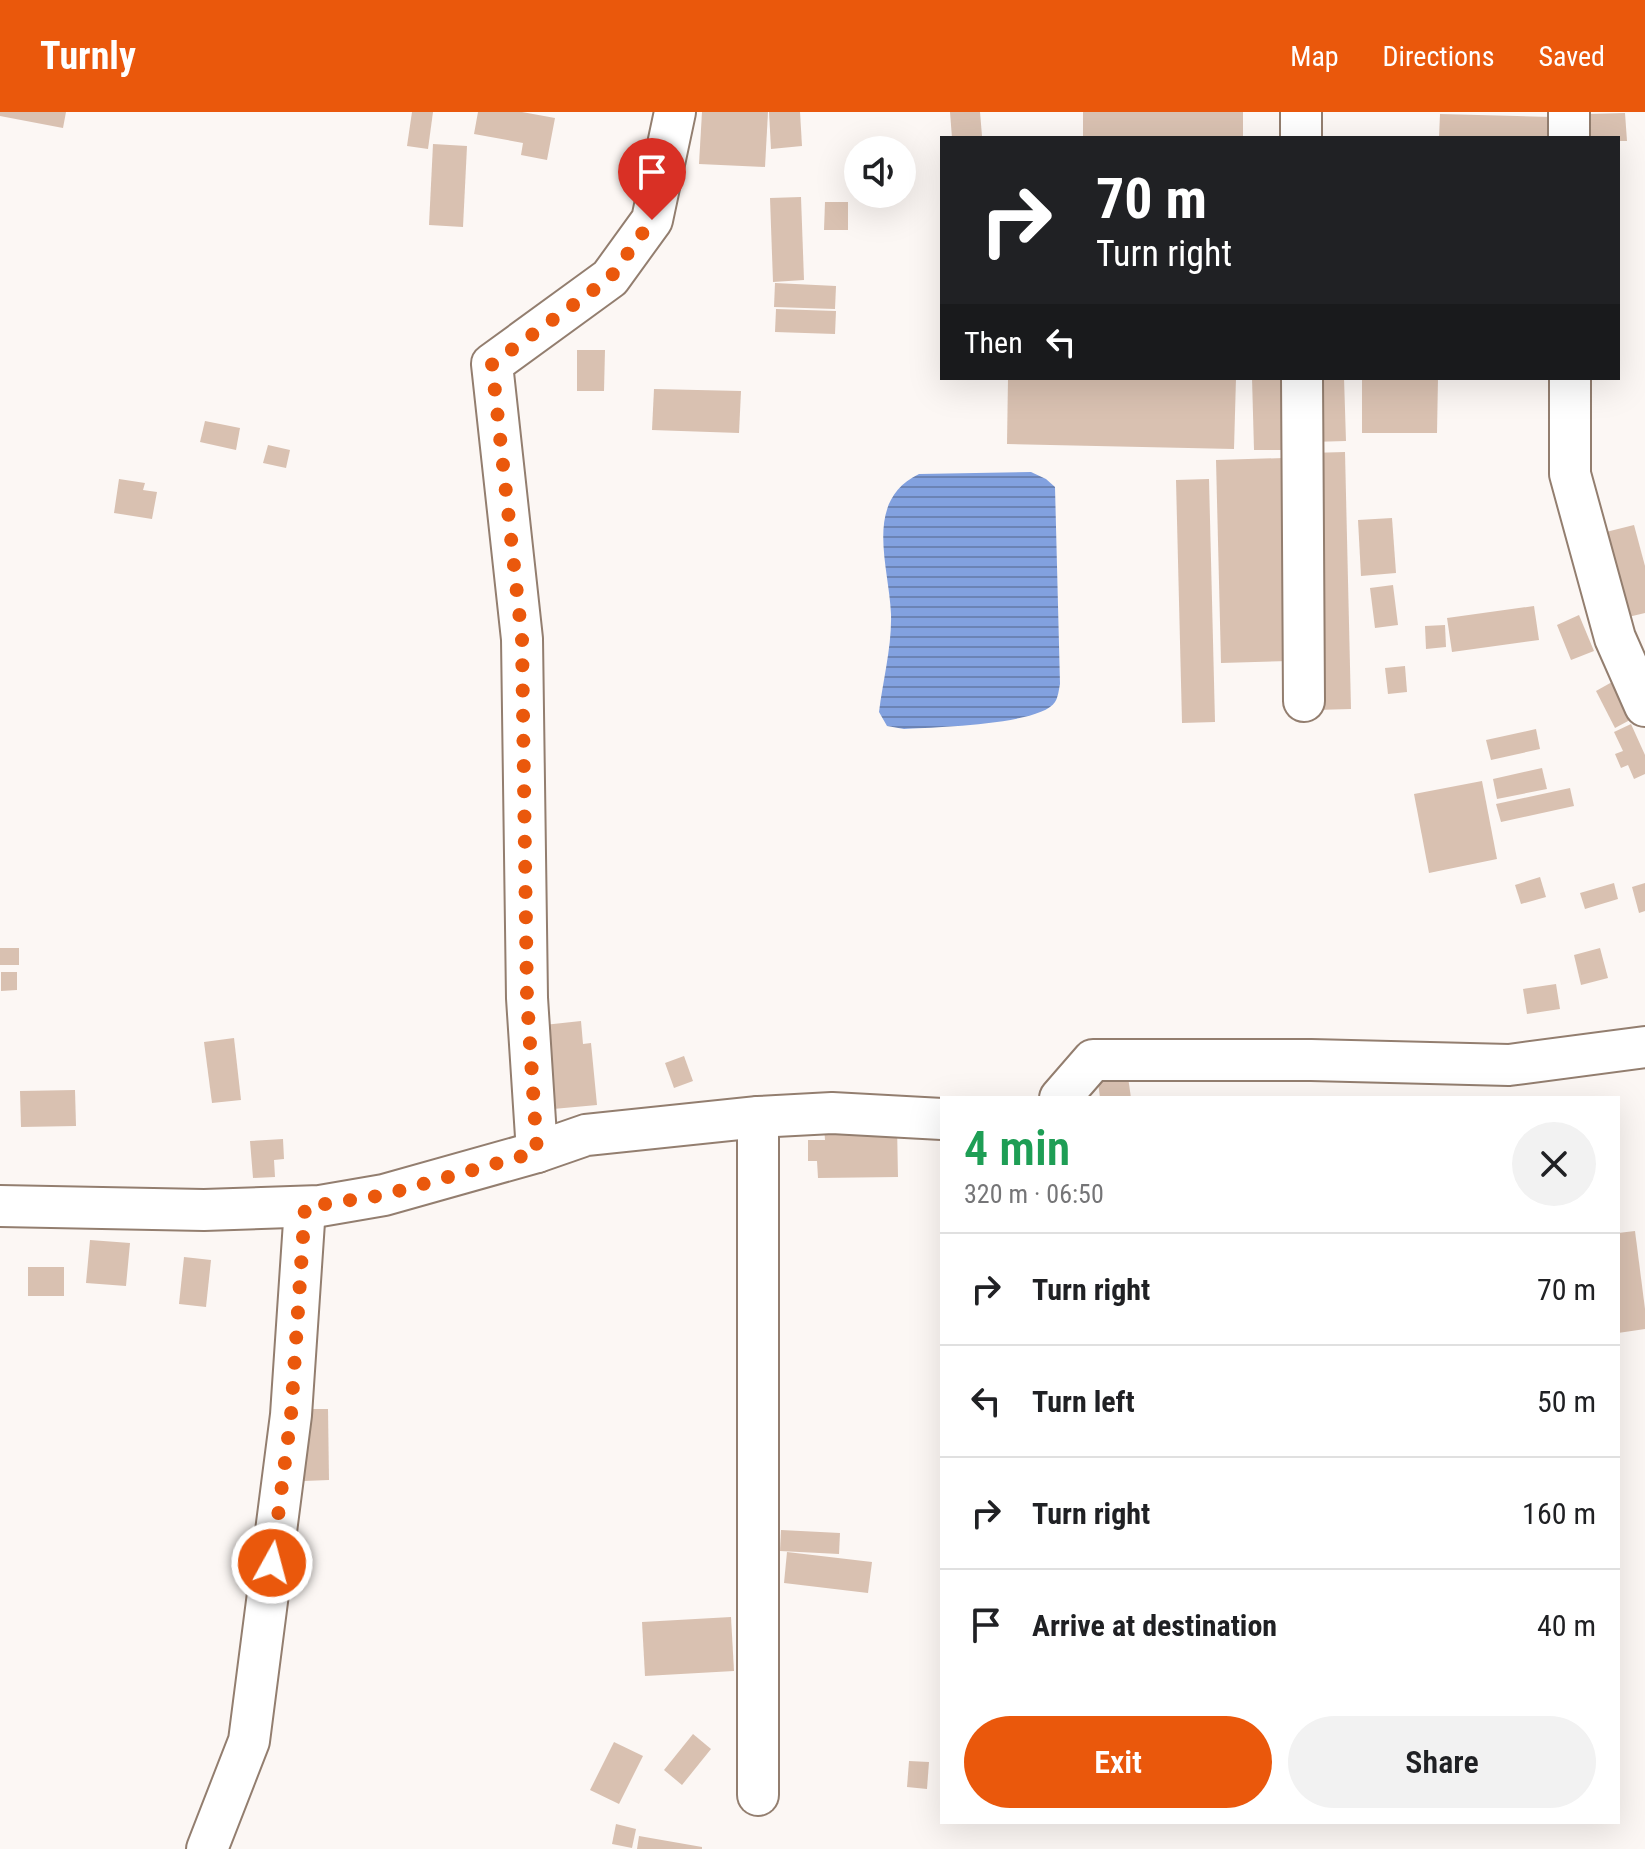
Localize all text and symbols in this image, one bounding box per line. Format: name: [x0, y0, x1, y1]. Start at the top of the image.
text: Turnly: [40, 34, 136, 78]
text: Map: [1290, 40, 1339, 73]
text: Directions: [1383, 40, 1494, 73]
text: Saved: [1538, 40, 1605, 73]
map controls: [844, 136, 916, 208]
button: sound: [844, 136, 916, 208]
pin: [618, 138, 686, 220]
icon: arrive: [630, 150, 674, 194]
text: 70 m: [1096, 166, 1207, 232]
icon: right: [964, 168, 1068, 272]
text: Turn right: [1096, 233, 1232, 275]
icon: left: [1039, 320, 1083, 364]
text: Then: [964, 325, 1023, 360]
text: 4 min: [964, 1120, 1070, 1177]
button: close: [1512, 1122, 1596, 1206]
text: 320 m · 06:50: [964, 1179, 1104, 1209]
icon: right: [964, 1267, 1008, 1311]
text: Turn right: [1032, 1272, 1150, 1307]
text: 70 m: [1537, 1272, 1596, 1307]
icon: left: [964, 1379, 1008, 1423]
text: Turn left: [1032, 1384, 1135, 1419]
text: 50 m: [1537, 1384, 1596, 1419]
icon: right: [964, 1491, 1008, 1535]
text: Turn right: [1032, 1496, 1150, 1531]
text: 160 m: [1522, 1496, 1596, 1531]
position arrow: [230, 1521, 314, 1605]
icon: arrive: [964, 1603, 1008, 1647]
text: Arrive at destination: [1032, 1608, 1277, 1643]
text: 40 m: [1537, 1608, 1596, 1643]
button: Exit: [964, 1716, 1272, 1808]
button: Share: [1288, 1716, 1596, 1808]

